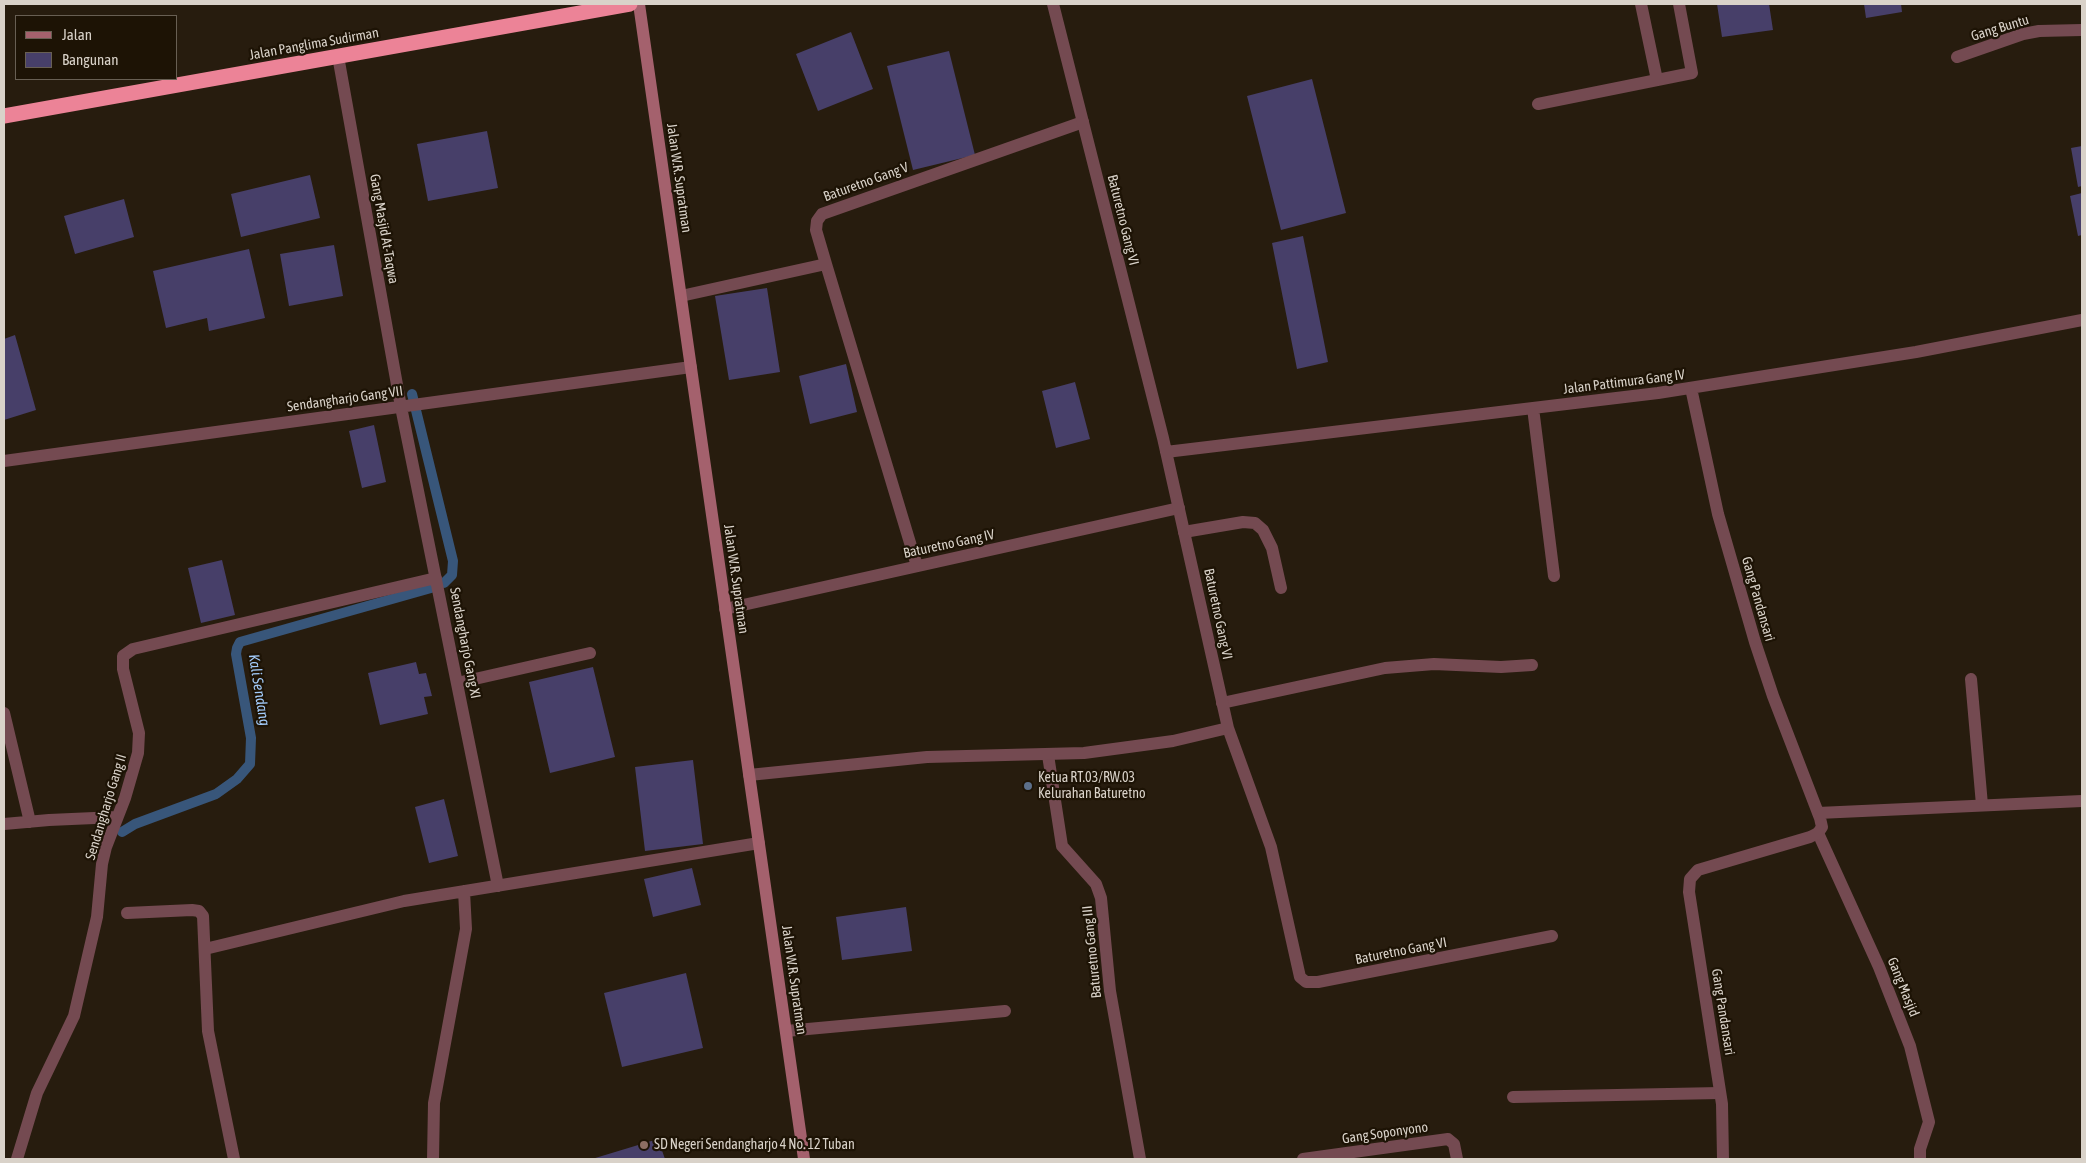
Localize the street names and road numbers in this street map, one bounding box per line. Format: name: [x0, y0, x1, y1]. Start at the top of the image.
street label: Gang Buntu: [1969, 11, 2031, 45]
street label: Jalan Panglima Sudirman: [248, 24, 380, 64]
street label: Jalan W.R. Supratman: [663, 122, 695, 234]
street label: Baturetno Gang V: [821, 159, 911, 205]
street label: Gang Masjid At-Taqwa: [366, 173, 402, 285]
street label: Baturetno Gang VI: [1104, 173, 1142, 267]
street label: Jalan Pattimura Gang IV: [1562, 366, 1686, 398]
street label: Sendangharjo Gang VII: [286, 383, 404, 415]
street label: Jalan W.R. Supratman: [720, 523, 752, 635]
street label: Baturetno Gang IV: [902, 526, 996, 562]
street label: Gang Pandansari: [1738, 555, 1778, 643]
street label: Baturetno Gang VI: [1200, 567, 1236, 661]
street label: Sendangharjo Gang XI: [446, 586, 484, 700]
street label: Sendangharjo Gang II: [82, 752, 130, 862]
street label: Baturetno Gang III: [1079, 905, 1105, 999]
street label: Jalan W.R. Supratman: [778, 924, 810, 1036]
street label: Baturetno Gang VI: [1354, 934, 1448, 968]
street label: Gang Masjid: [1883, 955, 1923, 1019]
street label: Gang Pandansari: [1708, 968, 1738, 1056]
street label: Gang Soponyono: [1341, 1119, 1429, 1147]

